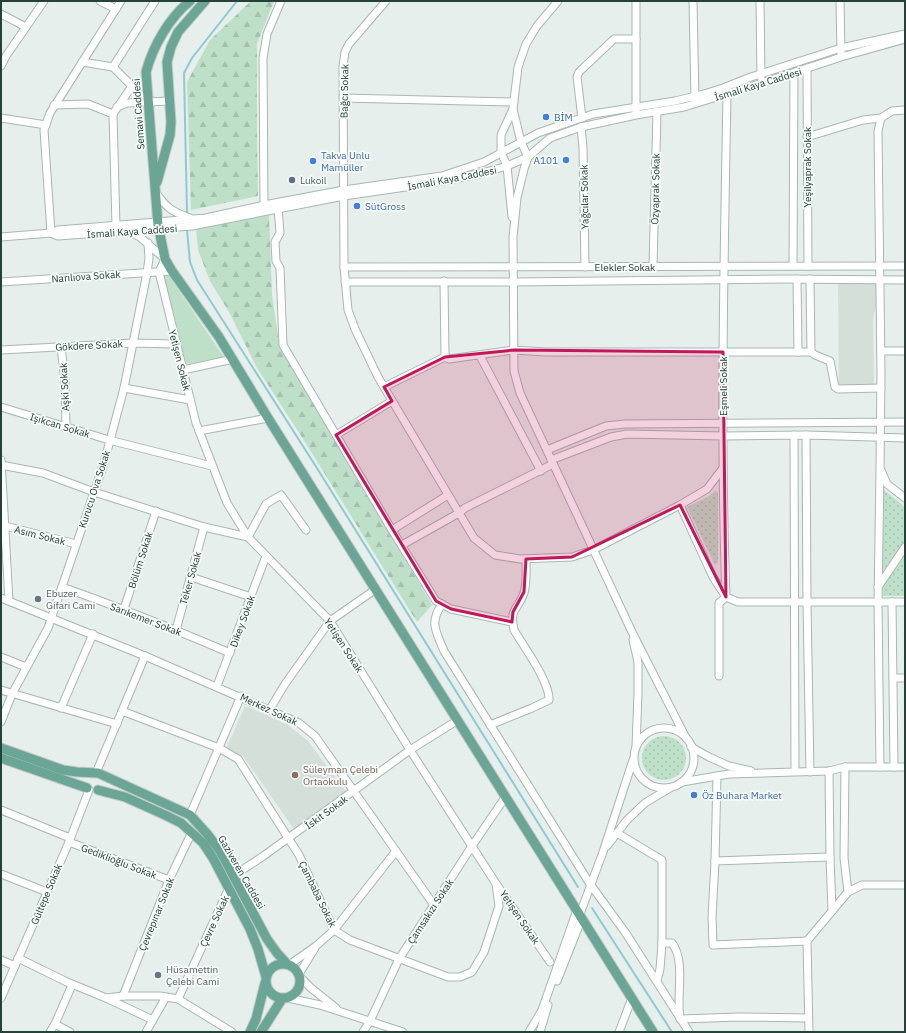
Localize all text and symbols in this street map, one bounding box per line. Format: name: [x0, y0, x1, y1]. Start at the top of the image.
street label: Bağcı Sokak: [338, 63, 351, 118]
street label: İsmali Kaya Caddesi: [713, 65, 803, 104]
street label: Semavi Caddesi: [130, 78, 147, 150]
place label: BİM: [554, 111, 573, 124]
marker: BİM: [541, 112, 551, 122]
street label: Yeşilyaprak Sokak: [801, 126, 814, 207]
place label: Takva Unlu Mamüller: [321, 149, 370, 174]
street label: Özyaprak Sokak: [648, 152, 663, 225]
place label: A101: [534, 154, 558, 167]
marker: A101: [561, 155, 571, 165]
marker: Takva Unlu Mamüller: [308, 156, 318, 166]
street label: İsmali Kaya Caddesi: [406, 163, 498, 194]
street label: Yağcılar Sokak: [577, 164, 592, 230]
place label: Lukoil: [300, 174, 327, 187]
marker: Lukoil: [287, 175, 297, 185]
place label: SütGross: [365, 200, 406, 213]
marker: SütGross: [352, 201, 362, 211]
street label: İsmali Kaya Caddesi: [86, 222, 178, 241]
street label: Elekler Sokak: [595, 261, 656, 274]
street label: Narılıova Sokak: [51, 268, 122, 285]
street label: Yetişen Sokak: [166, 328, 194, 393]
street label: Gökdere Sokak: [55, 337, 124, 354]
street label: Eşmeli Sokak: [717, 355, 730, 416]
street label: Aşki Sokak: [57, 362, 72, 412]
street label: Işıkcan Sokak: [28, 410, 92, 441]
street label: Kurucu Ova Sokak: [76, 448, 113, 530]
street label: Asım Sokak: [13, 523, 67, 548]
street label: Bölüm Sokak: [125, 529, 156, 590]
street label: Teker Sokak: [177, 549, 204, 606]
place label: Ebuzer Gifari Cami: [46, 587, 95, 612]
street label: Dikey Sokak: [227, 593, 258, 649]
marker: Ebuzer Gifari Cami: [33, 594, 43, 604]
street label: Sarıkemer Sokak: [108, 600, 184, 639]
street label: Yetişen Sokak: [321, 615, 366, 676]
street label: Merkez Sokak: [238, 690, 300, 729]
place label: Süleyman Çelebi Ortaokulu: [303, 763, 378, 788]
marker: Süleyman Çelebi Ortaokulu: [290, 770, 300, 780]
place label: Öz Buhara Market: [702, 789, 782, 802]
marker: Öz Buhara Market: [689, 790, 699, 800]
street label: İskit Sokak: [302, 792, 351, 832]
street label: Gaziveren Caddesi: [215, 833, 268, 911]
street label: Gediklioğlu Sokak: [79, 841, 159, 882]
street label: Çambaba Sokak: [296, 859, 340, 930]
street label: Gültepe Sokak: [28, 861, 65, 927]
street label: Çevrepınar Sokak: [136, 875, 177, 953]
street label: Çamsakızı Sokak: [405, 876, 457, 946]
street label: Yetişen Sokak: [497, 888, 543, 947]
street label: Çevre Sokak: [197, 893, 232, 949]
place label: Hüsamettin Çelebi Cami: [166, 963, 219, 988]
marker: Hüsamettin Çelebi Cami: [153, 970, 163, 980]

